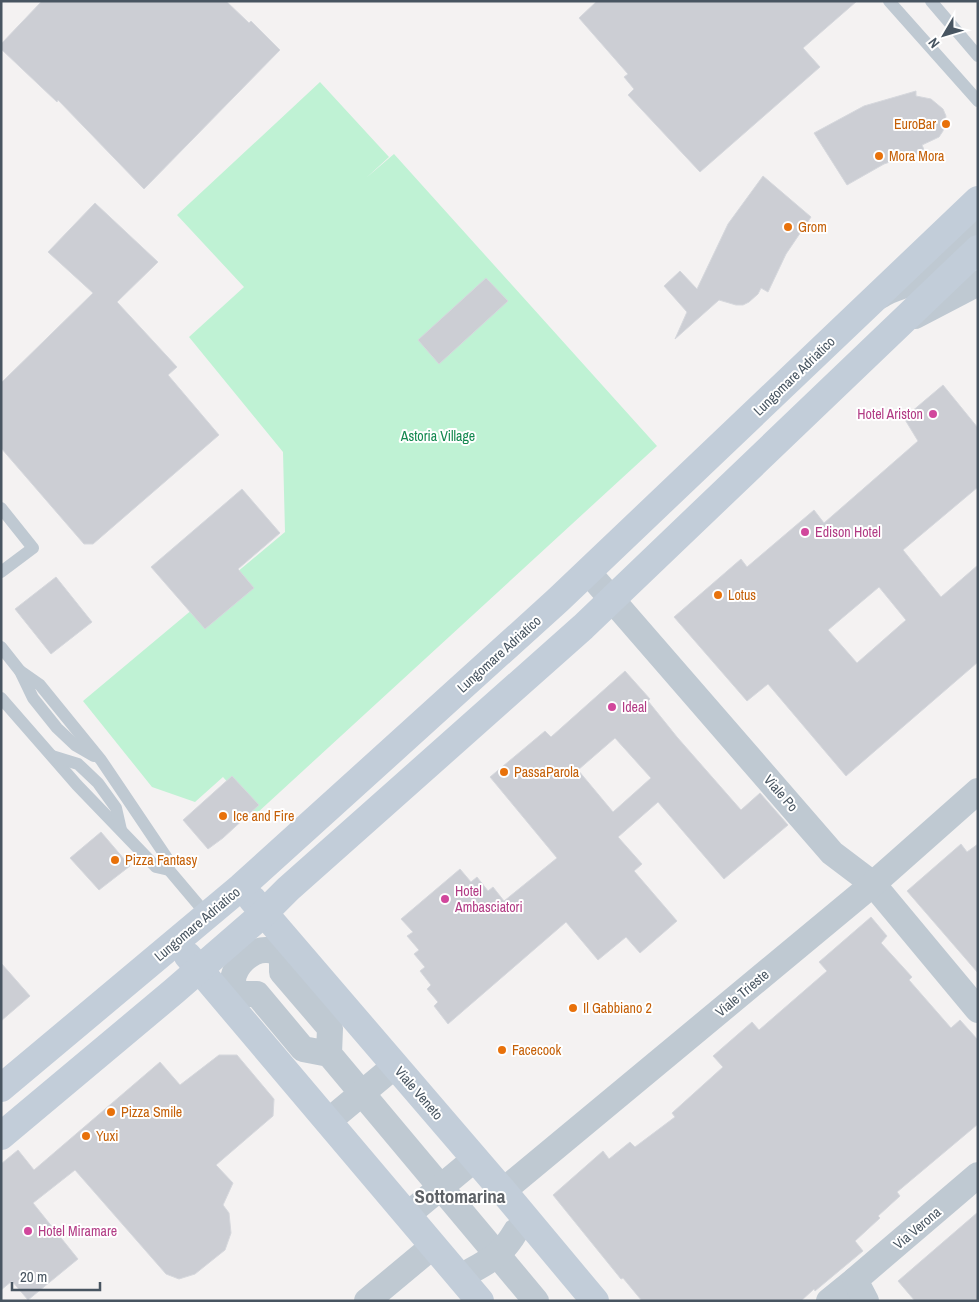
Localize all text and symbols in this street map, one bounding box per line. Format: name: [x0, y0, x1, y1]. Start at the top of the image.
north arrow: [919, 10, 969, 60]
text: N: [924, 34, 943, 52]
place label: EuroBar: [894, 115, 936, 133]
marker: EuroBar: [940, 118, 952, 130]
place label: Mora Mora: [889, 147, 945, 165]
marker: Mora Mora: [873, 150, 885, 162]
place label: Grom: [798, 218, 827, 236]
marker: Grom: [782, 221, 794, 233]
street label: Lungomare Adriatico: [749, 333, 839, 419]
place label: Hotel Ariston: [857, 405, 923, 423]
marker: Hotel Ariston: [927, 408, 939, 420]
park label: Astoria Village: [400, 427, 475, 445]
place label: Edison Hotel: [815, 523, 881, 541]
marker: Edison Hotel: [799, 526, 811, 538]
place label: Lotus: [728, 586, 756, 604]
marker: Lotus: [712, 589, 724, 601]
street label: Lungomare Adriatico: [453, 612, 545, 696]
place label: Ideal: [622, 698, 647, 716]
marker: Ideal: [606, 701, 618, 713]
place label: PassaParola: [514, 763, 580, 781]
marker: PassaParola: [498, 766, 510, 778]
street label: Viale Po: [760, 771, 802, 815]
place label: Ice and Fire: [233, 807, 294, 825]
marker: Ice and Fire: [217, 810, 229, 822]
place label: Pizza Fantasy: [125, 851, 197, 869]
marker: Pizza Fantasy: [109, 854, 121, 866]
place label: Hotel Ambasciatori: [454, 882, 523, 916]
street label: Lungomare Adriatico: [150, 883, 244, 965]
marker: Hotel Ambasciatori: [439, 893, 451, 905]
street label: Viale Trieste: [712, 965, 772, 1021]
place label: Il Gabbiano 2: [583, 999, 652, 1017]
marker: Il Gabbiano 2: [567, 1002, 579, 1014]
place label: Facecook: [512, 1041, 561, 1059]
marker: Facecook: [496, 1044, 508, 1056]
street label: Viale Veneto: [391, 1063, 447, 1123]
place label: Pizza Smile: [121, 1103, 182, 1121]
marker: Pizza Smile: [105, 1106, 117, 1118]
place label: Yuxi: [96, 1127, 118, 1145]
marker: Yuxi: [80, 1130, 92, 1142]
district label: Sottomarina: [415, 1183, 506, 1209]
street label: Via Verona: [890, 1203, 945, 1253]
place label: Hotel Miramare: [38, 1222, 117, 1240]
marker: Hotel Miramare: [22, 1225, 34, 1237]
scale bar: [12, 1260, 100, 1292]
text: 20 m: [20, 1266, 47, 1287]

